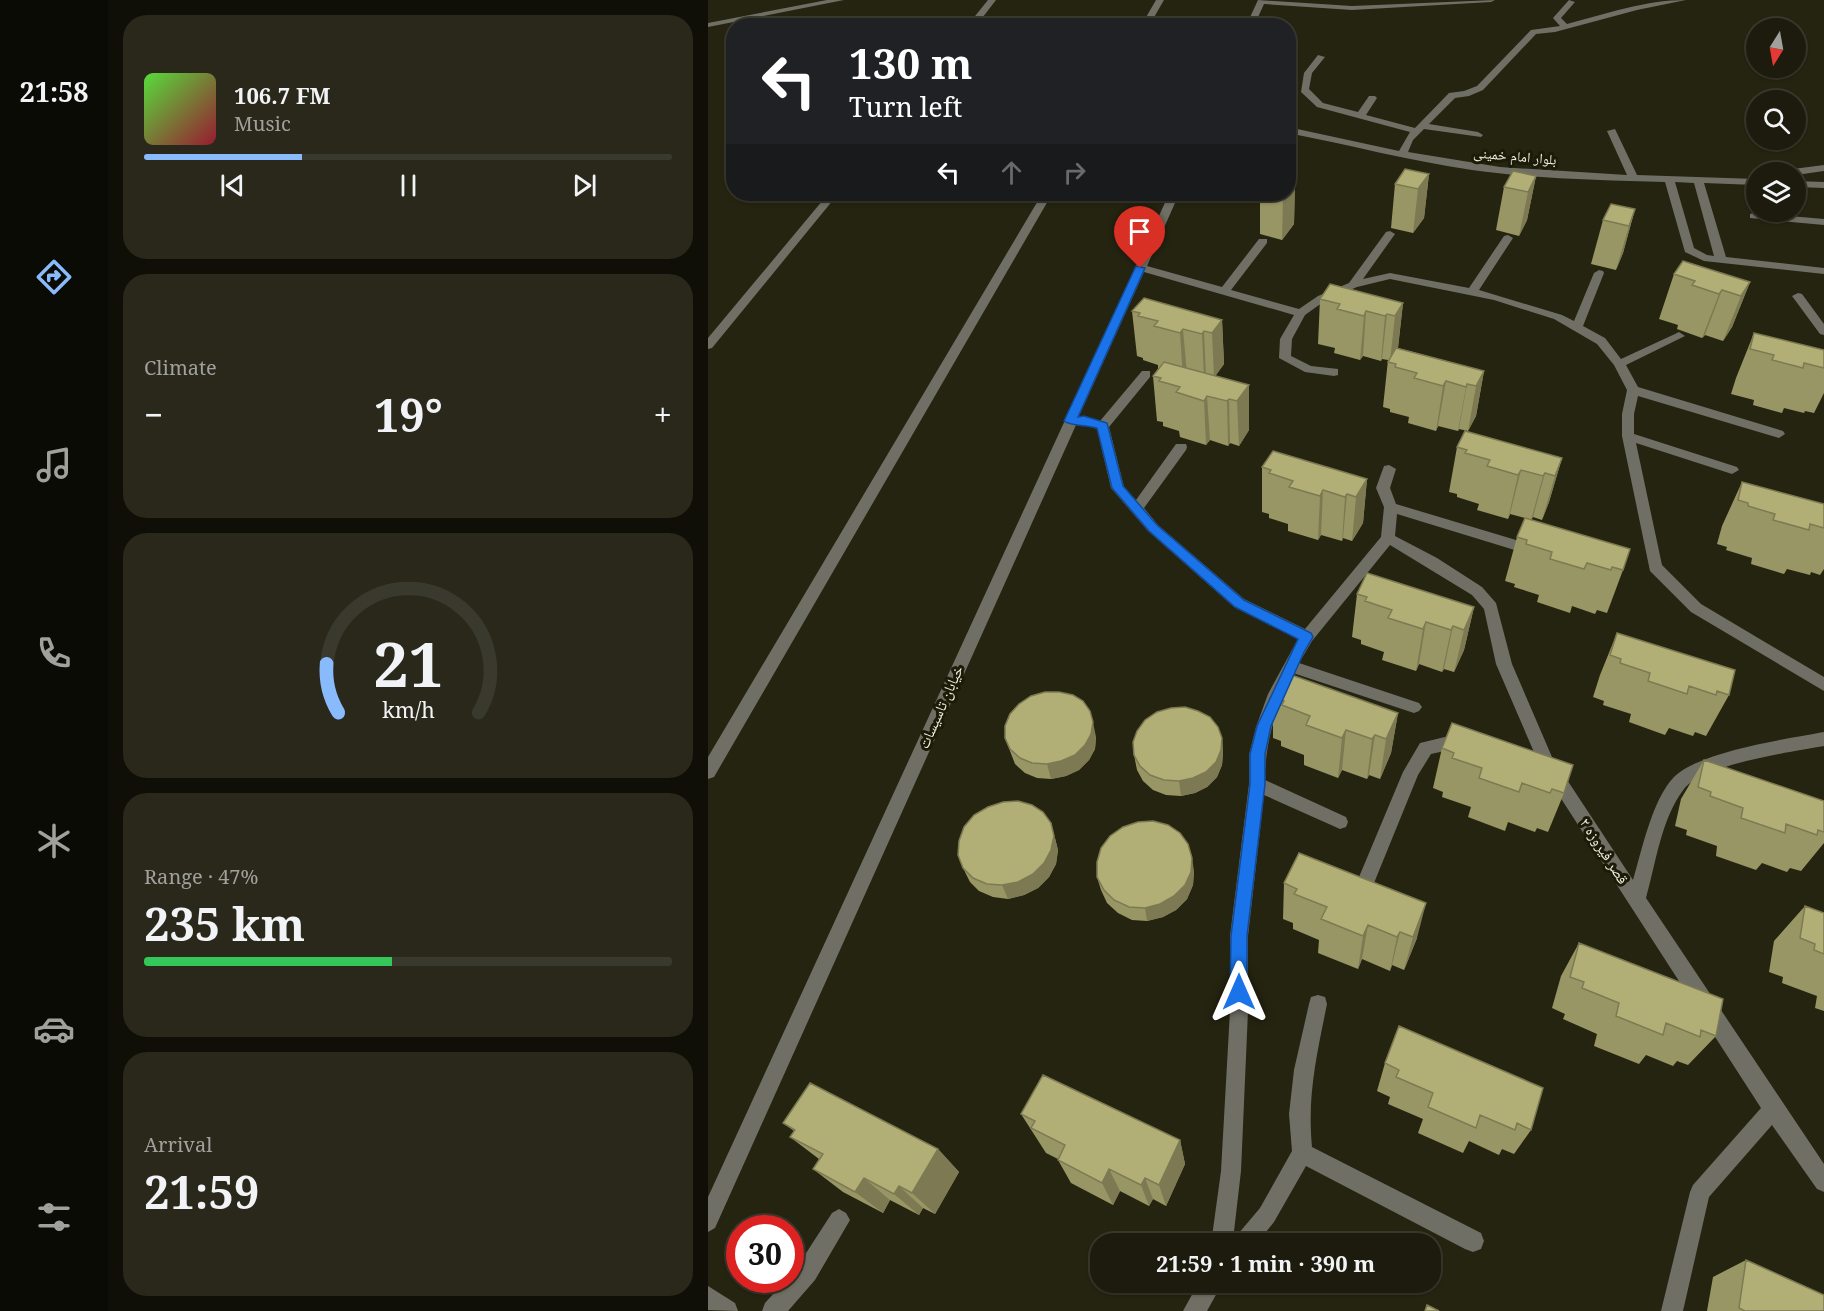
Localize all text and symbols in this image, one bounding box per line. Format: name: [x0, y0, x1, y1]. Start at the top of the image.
north arrow: [1746, 18, 1806, 78]
map controls: [1746, 18, 1806, 222]
text: 130 m: [849, 34, 973, 91]
icon: left: [750, 42, 828, 120]
text: 21:58: [19, 73, 89, 110]
text: 106.7 FM: [234, 80, 331, 110]
text: Turn left: [849, 88, 962, 125]
button: search: [1746, 90, 1806, 150]
text: Music: [234, 110, 291, 137]
street label: بلوار امام خمینی: [1473, 142, 1558, 170]
icon: left: [932, 156, 965, 189]
icon: ahead: [995, 156, 1028, 189]
icon: right: [1058, 156, 1091, 189]
button: layers: [1746, 162, 1806, 222]
icon: previous: [216, 169, 249, 202]
icon: pause: [392, 169, 425, 202]
icon: next: [568, 169, 601, 202]
pin: [1114, 206, 1165, 268]
icon: arrive: [1123, 215, 1156, 248]
icon: directions: [33, 256, 75, 298]
text: Climate: [144, 354, 217, 381]
text: 19°: [374, 384, 443, 445]
text: −: [144, 392, 163, 437]
text: +: [654, 392, 672, 437]
icon: music: [33, 444, 75, 486]
text: 21: [373, 620, 443, 705]
icon: phone: [33, 632, 75, 674]
street label: خیابان تاسیسات: [913, 662, 968, 752]
text: km/h: [382, 695, 435, 724]
street label: قصر فیروزه ۲: [1576, 813, 1634, 887]
icon: climate: [33, 820, 75, 862]
text: Range · 47%: [144, 863, 258, 890]
text: 235 km: [144, 893, 305, 954]
position arrow: [1207, 960, 1271, 1024]
icon: car: [33, 1008, 75, 1050]
text: Arrival: [144, 1131, 212, 1158]
text: 21:59: [144, 1161, 259, 1222]
icon: filters: [33, 1196, 75, 1238]
speed limit sign: 30: [726, 1215, 804, 1293]
text: 21:59 · 1 min · 390 m: [1156, 1248, 1375, 1278]

